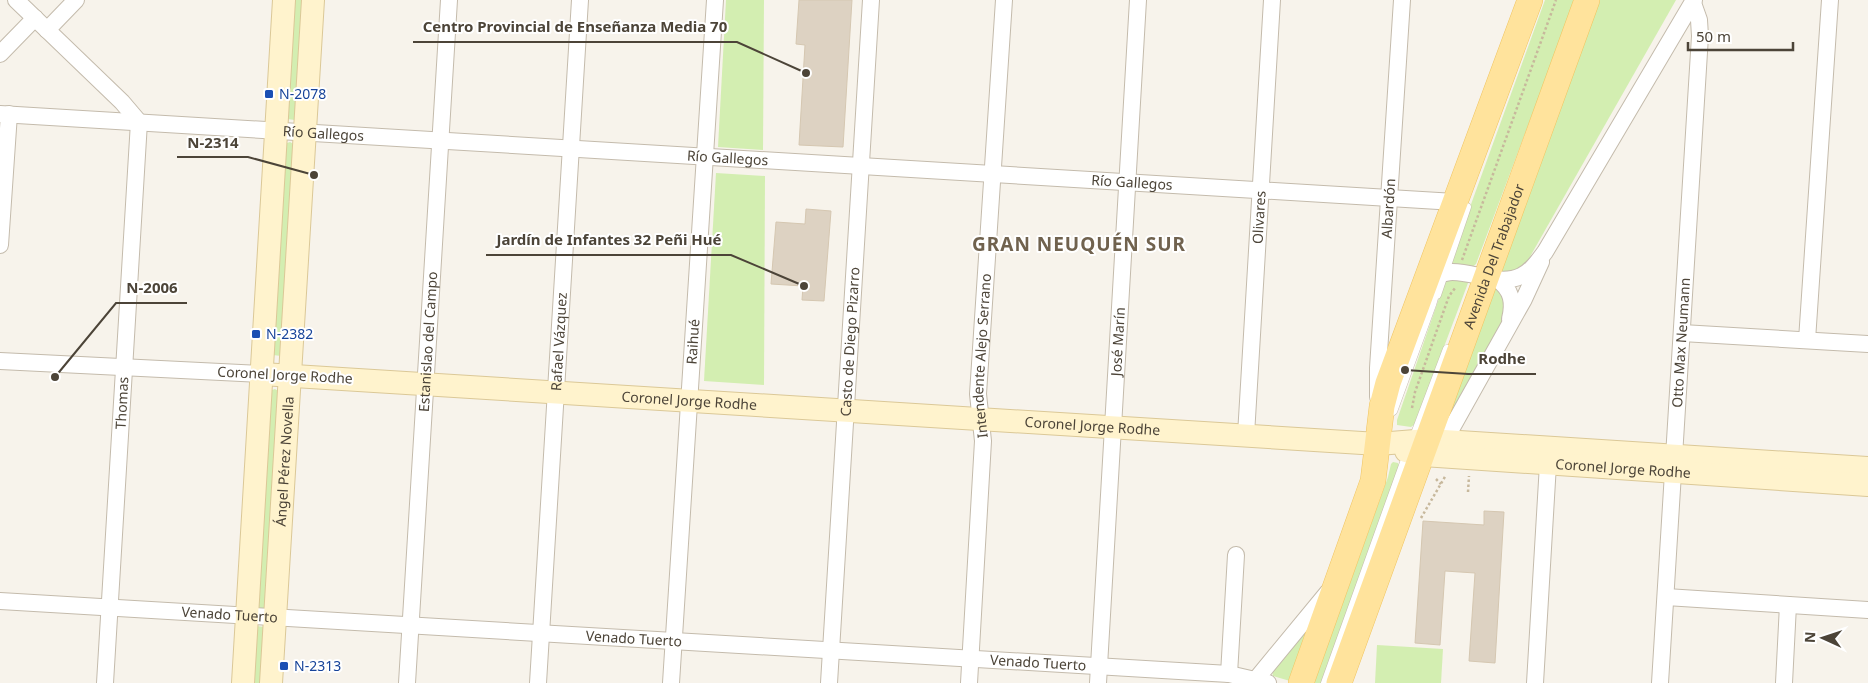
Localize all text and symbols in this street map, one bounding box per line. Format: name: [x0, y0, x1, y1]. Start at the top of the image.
callout: Centro Provincial de Enseñanza Media 70: [413, 12, 737, 42]
text: Centro Provincial de Enseñanza Media 70: [423, 16, 728, 36]
scale bar: [1688, 20, 1793, 52]
text: 50 m: [1696, 26, 1731, 46]
place label: N-2078: [279, 84, 326, 103]
marker: N-2078: [263, 88, 275, 100]
street label: Río Gallegos: [282, 121, 365, 145]
callout: N-2314: [177, 127, 248, 157]
text: N-2314: [187, 132, 239, 152]
street label: Río Gallegos: [686, 146, 769, 169]
street label: Río Gallegos: [1091, 170, 1173, 194]
street label: Albardón: [1376, 178, 1399, 239]
street label: Avenida Del Trabajador: [1458, 181, 1529, 331]
street label: Olivares: [1247, 190, 1270, 245]
callout: Jardín de Infantes 32 Peñi Hué: [486, 225, 731, 255]
text: Jardín de Infantes 32 Peñi Hué: [495, 229, 722, 249]
district label: GRAN NEUQUÉN SUR: [972, 231, 1186, 257]
street label: Casto de Diego Pizarro: [835, 266, 864, 417]
street label: Estanislao del Campo: [414, 271, 441, 412]
callout: N-2006: [116, 273, 187, 303]
street label: Intendente Alejo Serrano: [968, 273, 995, 439]
text: N-2006: [126, 277, 178, 297]
street label: Otto Max Neumann: [1667, 277, 1694, 408]
street label: Rafael Vázquez: [546, 291, 571, 391]
street label: José Marín: [1106, 306, 1129, 379]
street label: Raihué: [682, 318, 703, 365]
place label: N-2382: [266, 324, 313, 343]
marker: N-2382: [250, 328, 262, 340]
callout: Rodhe: [1468, 344, 1536, 374]
text: Rodhe: [1478, 348, 1526, 368]
street label: Coronel Jorge Rodhe: [217, 361, 353, 388]
street label: Thomas: [111, 376, 132, 430]
street label: Coronel Jorge Rodhe: [621, 387, 758, 414]
street label: Ángel Pérez Novella: [271, 396, 298, 527]
street label: Coronel Jorge Rodhe: [1024, 412, 1161, 439]
street label: Coronel Jorge Rodhe: [1555, 454, 1692, 482]
street label: Venado Tuerto: [181, 602, 278, 626]
north arrow: [1798, 613, 1848, 663]
street label: Venado Tuerto: [585, 626, 683, 650]
text: N: [1800, 631, 1819, 643]
street label: Venado Tuerto: [990, 650, 1087, 675]
place label: N-2313: [294, 656, 341, 675]
marker: N-2313: [278, 660, 290, 672]

